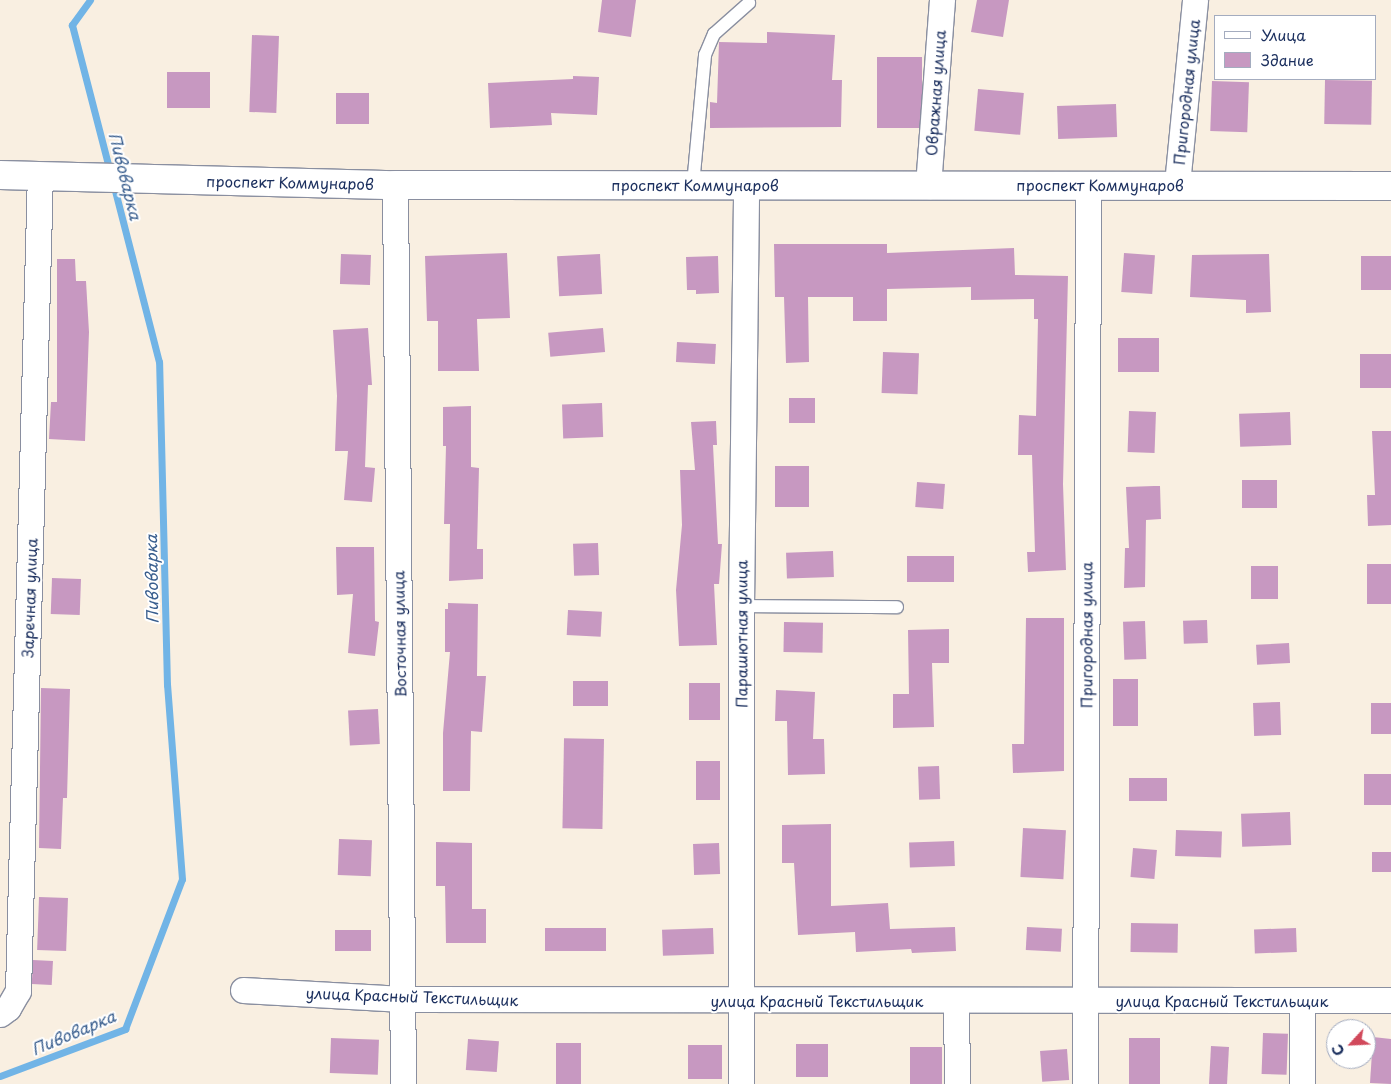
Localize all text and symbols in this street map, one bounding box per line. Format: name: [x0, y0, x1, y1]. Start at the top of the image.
legend: [1214, 15, 1376, 80]
street label: Пригородная улица: [1169, 18, 1203, 166]
text: Улица: [1261, 23, 1306, 46]
street label: Овражная улица: [922, 29, 948, 157]
text: Здание: [1261, 48, 1314, 71]
water label: Пивоварка: [106, 130, 146, 222]
street label: проспект Коммунаров: [206, 172, 374, 192]
street label: проспект Коммунаров: [611, 176, 779, 194]
street label: проспект Коммунаров: [1016, 176, 1184, 194]
water label: Пивоварка: [141, 534, 161, 624]
street label: Заречная улица: [18, 537, 40, 659]
street label: Парашютная улица: [732, 560, 750, 708]
street label: Пригородная улица: [1077, 561, 1095, 709]
street label: Восточная улица: [389, 570, 409, 698]
street label: улица Красный Текстильщик: [304, 983, 520, 1009]
street label: улица Красный Текстильщик: [710, 992, 924, 1010]
street label: улица Красный Текстильщик: [1115, 992, 1329, 1010]
water label: Пивоварка: [28, 1006, 118, 1058]
north arrow: [1326, 1019, 1376, 1069]
text: С: [1326, 1041, 1350, 1059]

